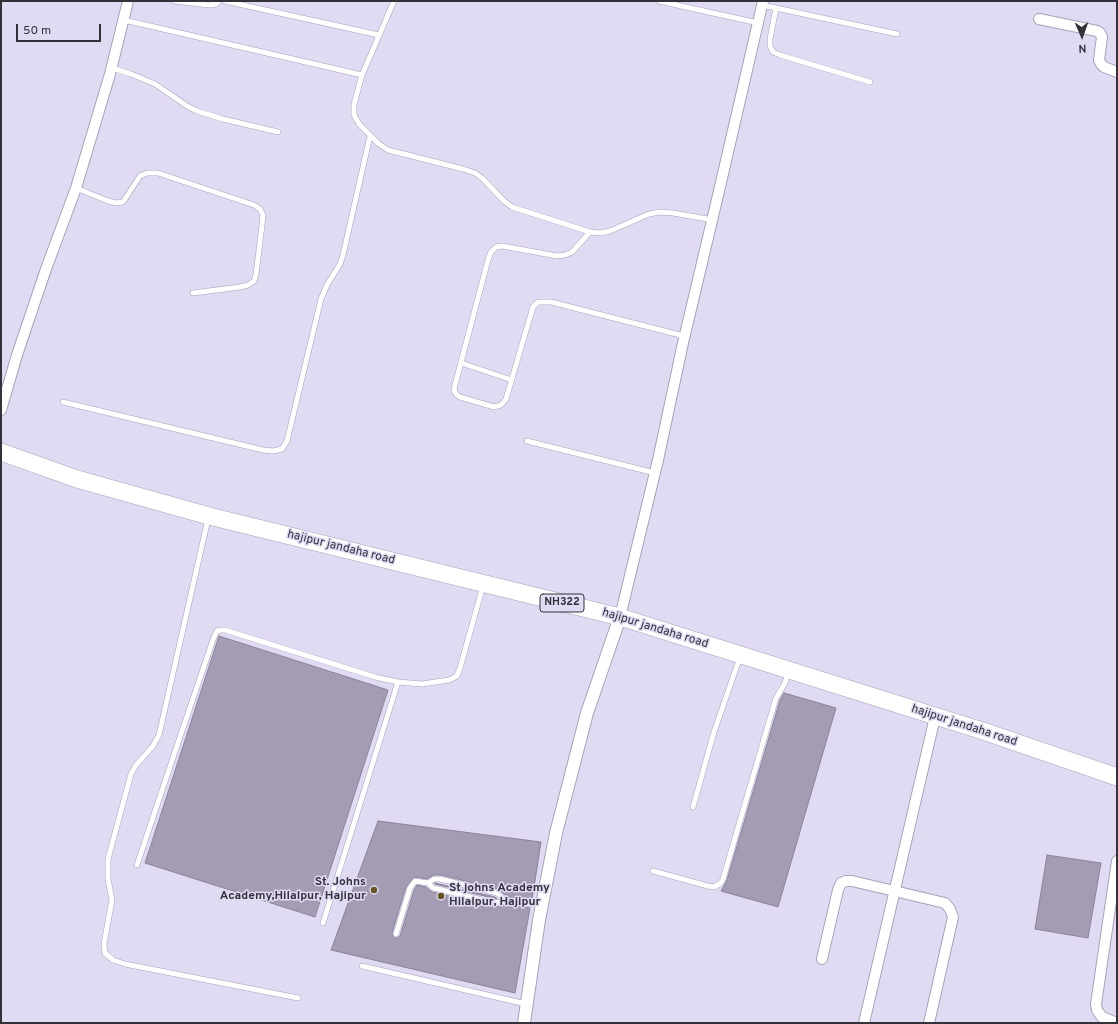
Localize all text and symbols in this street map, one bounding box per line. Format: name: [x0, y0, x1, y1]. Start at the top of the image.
scale bar: [18, 16, 103, 42]
north arrow: [1062, 16, 1102, 56]
text: 50 m: [23, 23, 51, 39]
text: N: [1078, 41, 1087, 55]
street label: hajipur jandaha road: [286, 528, 396, 568]
road number: NH322: [540, 594, 584, 612]
street label: hajipur jandaha road: [600, 606, 710, 652]
street label: hajipur jandaha road: [909, 702, 1019, 750]
place label: St. Johns Academy,Hilalpur, Hajipur: [220, 876, 366, 904]
place label: St johns Academy Hilalpur, Hajipur: [449, 882, 550, 910]
marker: St. Johns Academy,Hilalpur, Hajipur: [369, 885, 379, 895]
marker: St johns Academy Hilalpur, Hajipur: [436, 891, 446, 901]

